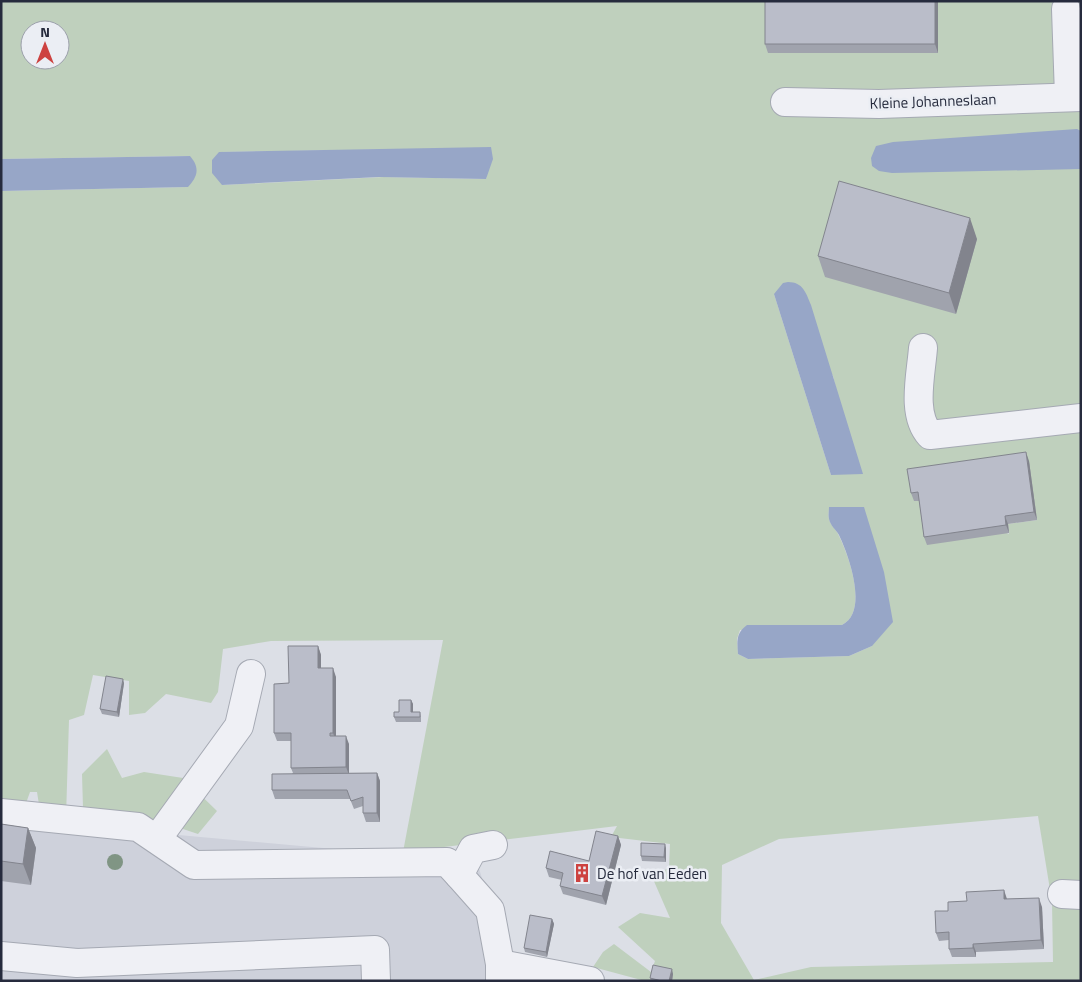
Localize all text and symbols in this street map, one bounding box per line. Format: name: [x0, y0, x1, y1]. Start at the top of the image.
north arrow: [20, 20, 70, 70]
text: N: [40, 21, 50, 42]
street label: Kleine Johanneslaan: [869, 87, 997, 115]
building icon: De hof van Eeden: [571, 862, 593, 884]
place label: De hof van Eeden: [597, 862, 707, 885]

